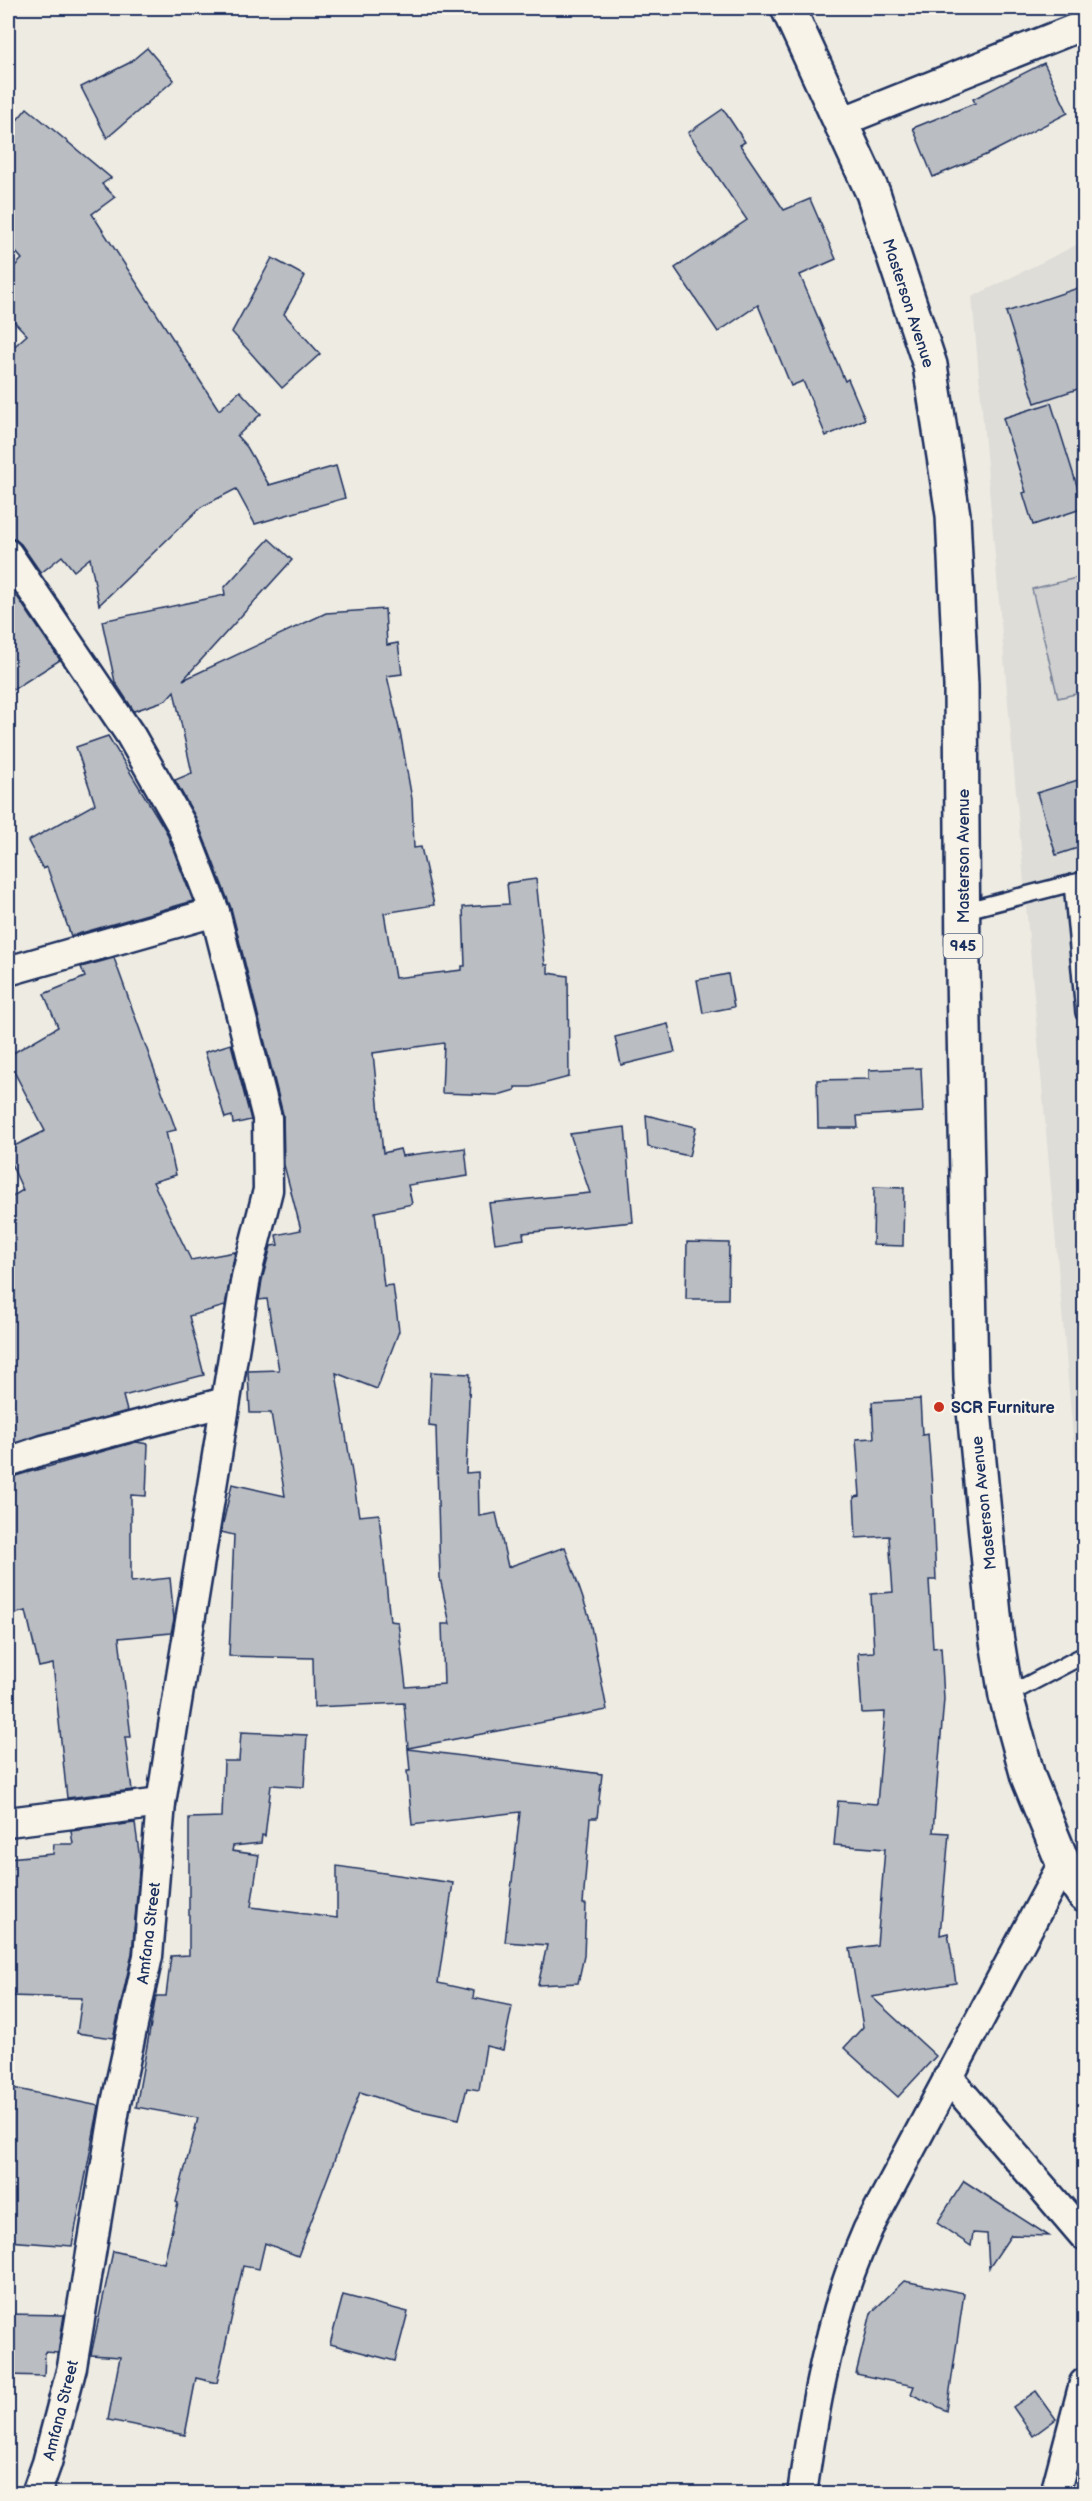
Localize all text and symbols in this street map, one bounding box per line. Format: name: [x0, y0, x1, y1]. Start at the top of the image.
street label: Masterson Avenue: [878, 237, 938, 371]
street label: Masterson Avenue: [955, 788, 974, 923]
road number: 945: [944, 934, 982, 958]
place label: SCR Furniture: [951, 1399, 1055, 1418]
marker: SCR Furniture: [932, 1400, 946, 1414]
street label: Masterson Avenue: [968, 1434, 1001, 1571]
street label: Amfana Street: [134, 1881, 165, 1985]
street label: Amfana Street: [40, 2358, 83, 2462]

